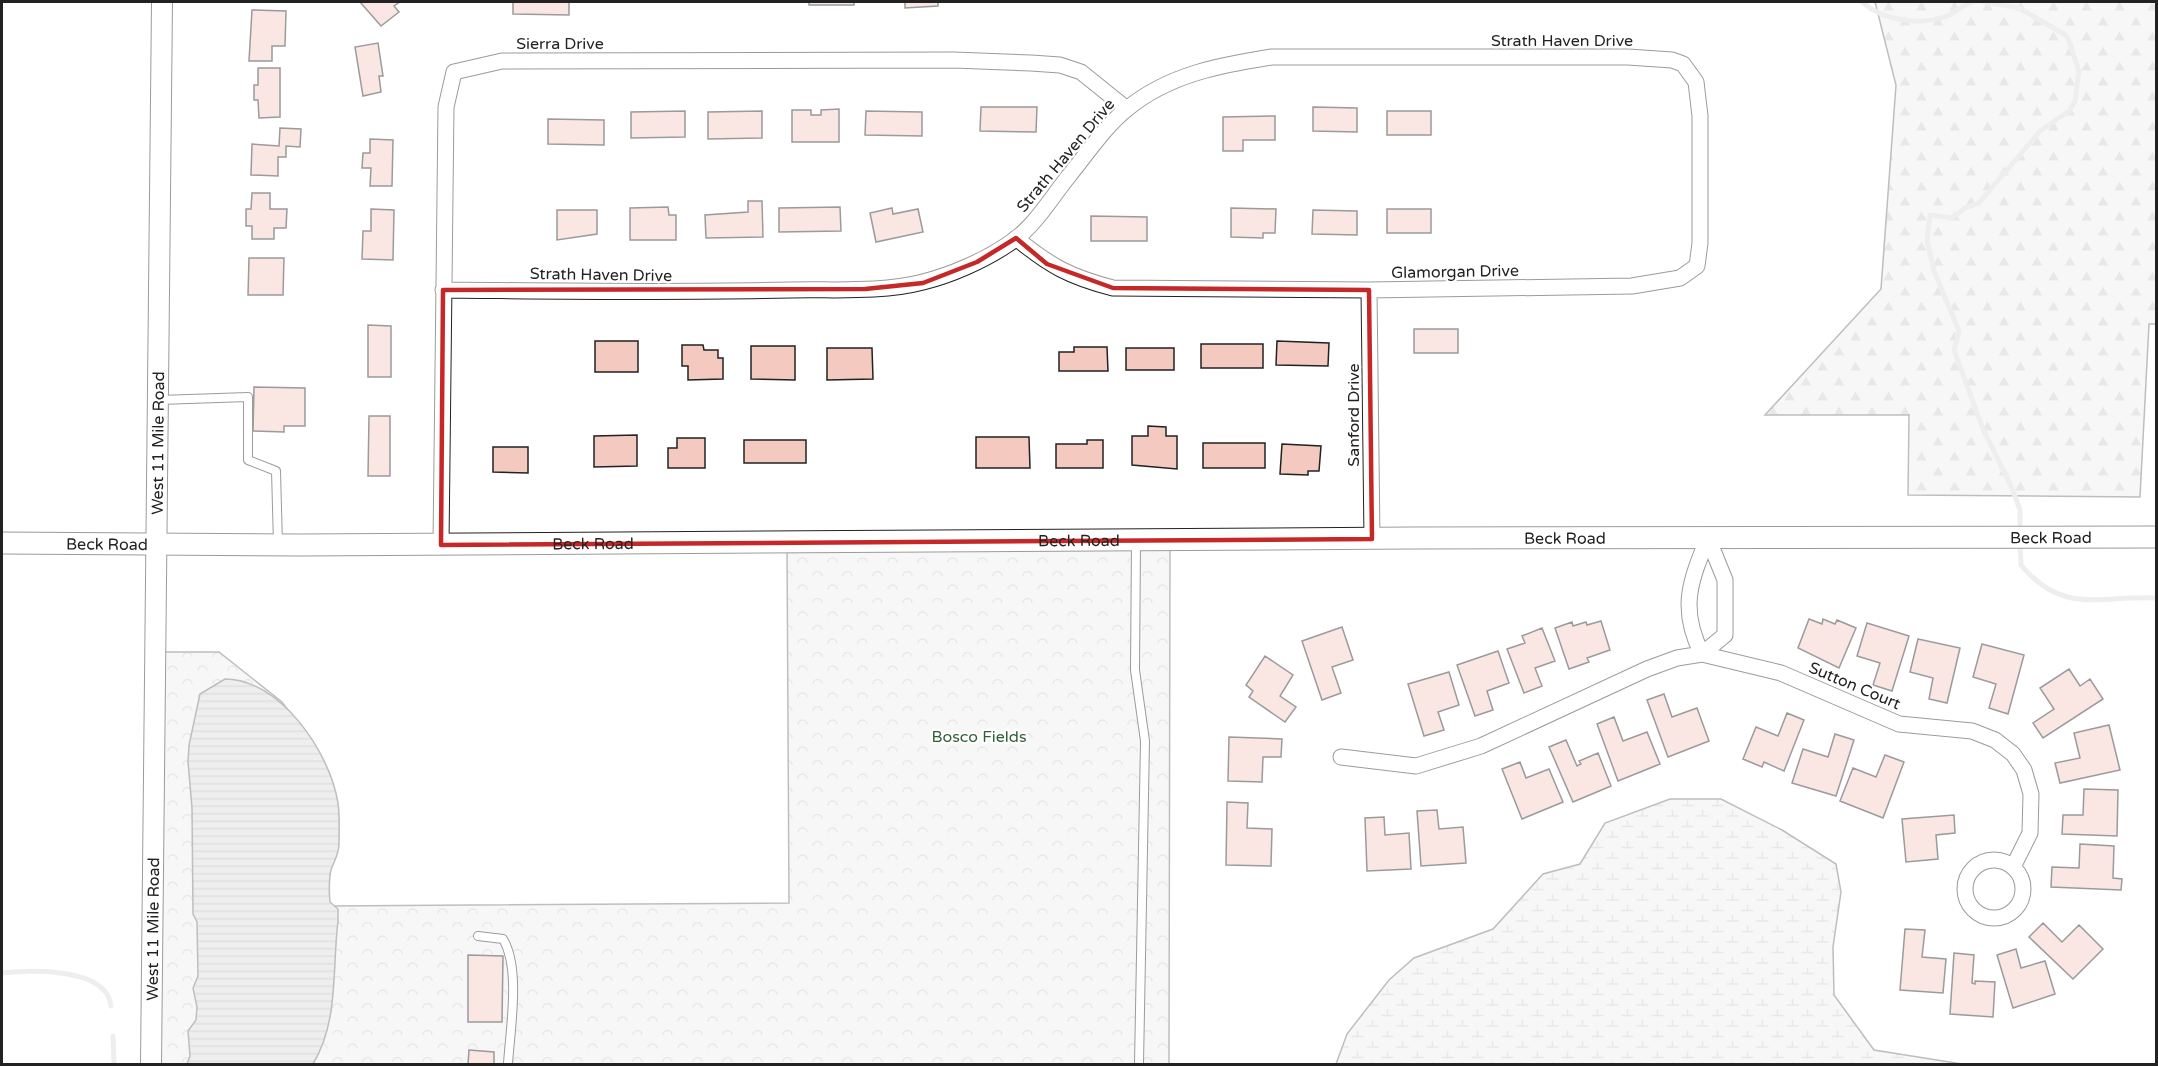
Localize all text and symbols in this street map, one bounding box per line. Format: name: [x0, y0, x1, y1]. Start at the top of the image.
street label: Strath Haven Drive: [1491, 31, 1633, 51]
street label: Sierra Drive: [516, 34, 604, 54]
street label: Strath Haven Drive: [1012, 95, 1119, 217]
street label: Glamorgan Drive: [1391, 261, 1519, 283]
street label: Strath Haven Drive: [530, 264, 672, 286]
street label: Sanford Drive: [1344, 363, 1364, 467]
street label: West 11 Mile Road: [148, 371, 169, 515]
street label: Beck Road: [2010, 528, 2092, 548]
street label: Beck Road: [1524, 529, 1606, 549]
street label: Beck Road: [1038, 531, 1120, 551]
street label: Beck Road: [66, 534, 148, 555]
street label: Beck Road: [552, 534, 634, 554]
street label: Sutton Court: [1806, 658, 1904, 714]
park label: Bosco Fields: [931, 727, 1027, 747]
street label: West 11 Mile Road: [143, 857, 164, 1001]

